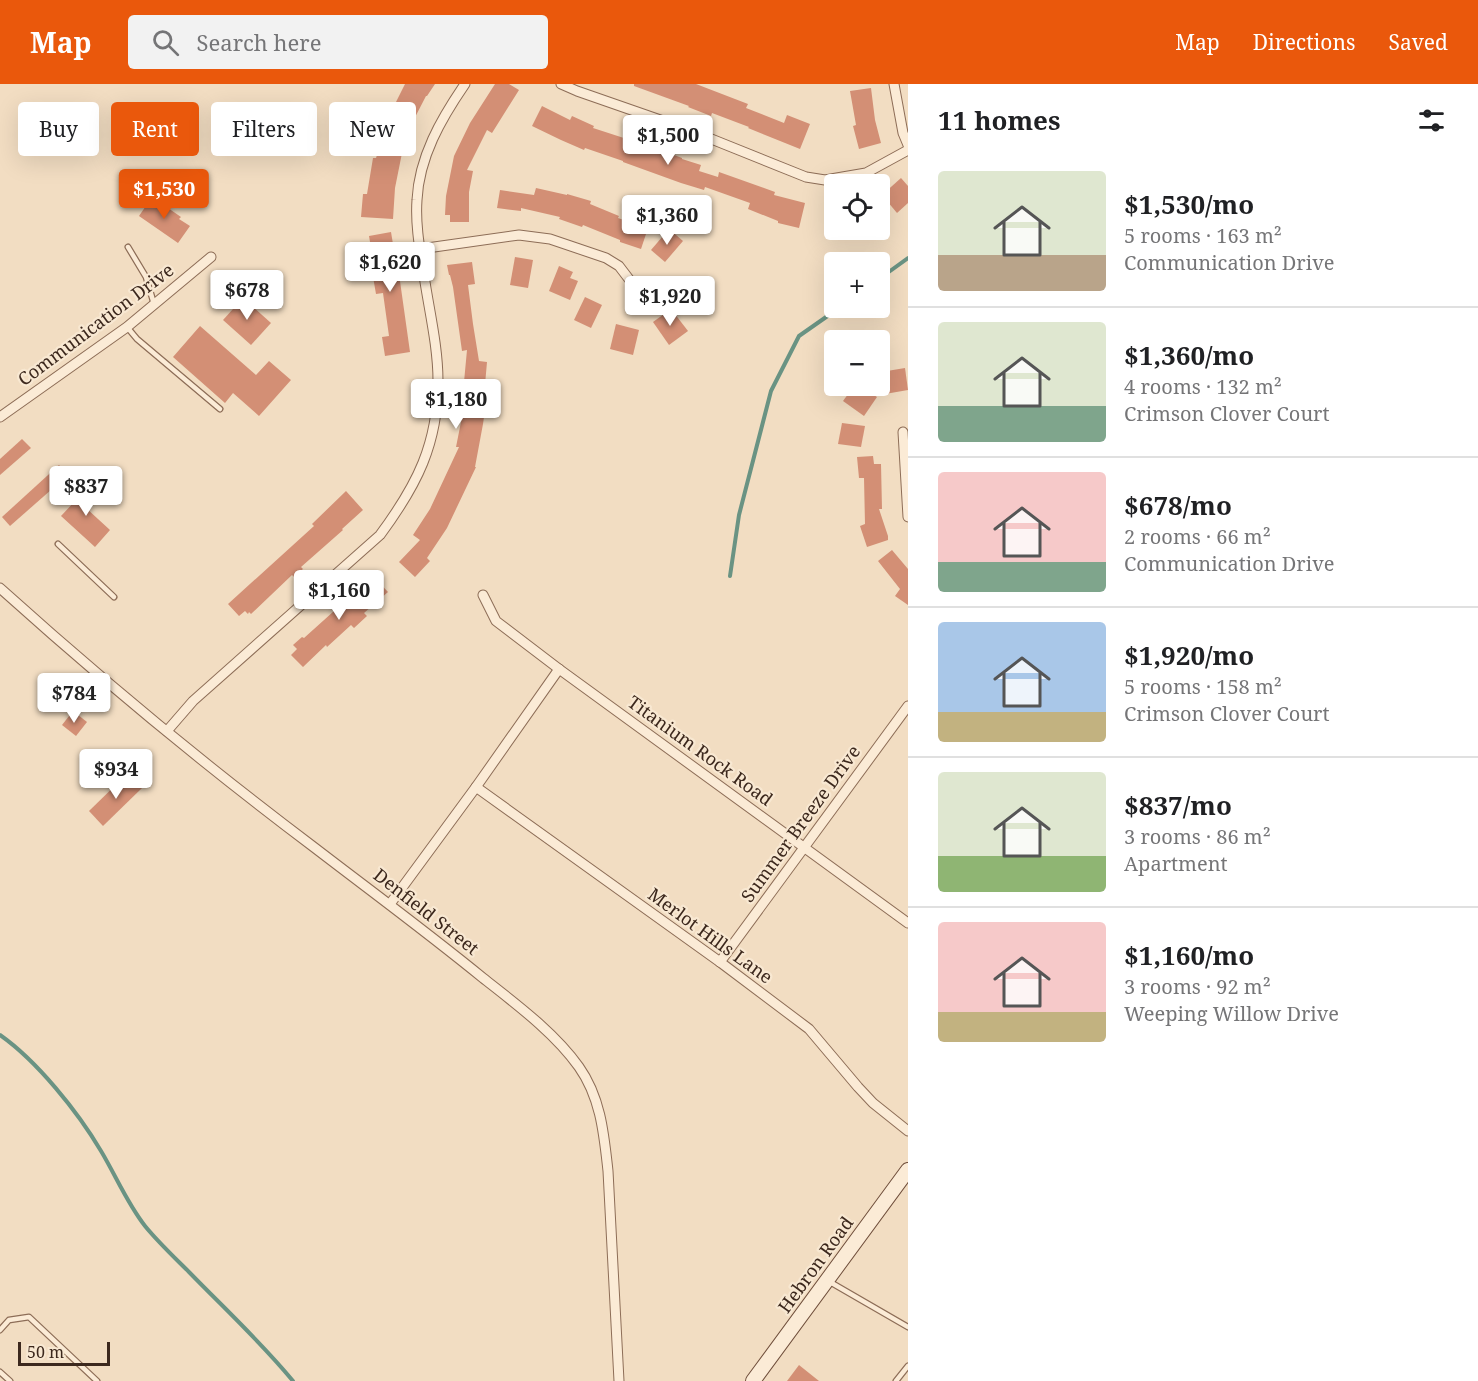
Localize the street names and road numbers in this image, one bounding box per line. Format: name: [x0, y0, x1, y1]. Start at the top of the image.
street label: Communication Drive: [13, 258, 178, 391]
street label: Titanium Rock Road: [623, 690, 778, 811]
street label: Summer Breeze Drive: [735, 740, 865, 907]
street label: Denfield Street: [369, 863, 484, 960]
street label: Merlot Hills Lane: [643, 882, 778, 989]
street label: Hebron Road: [772, 1211, 858, 1317]

